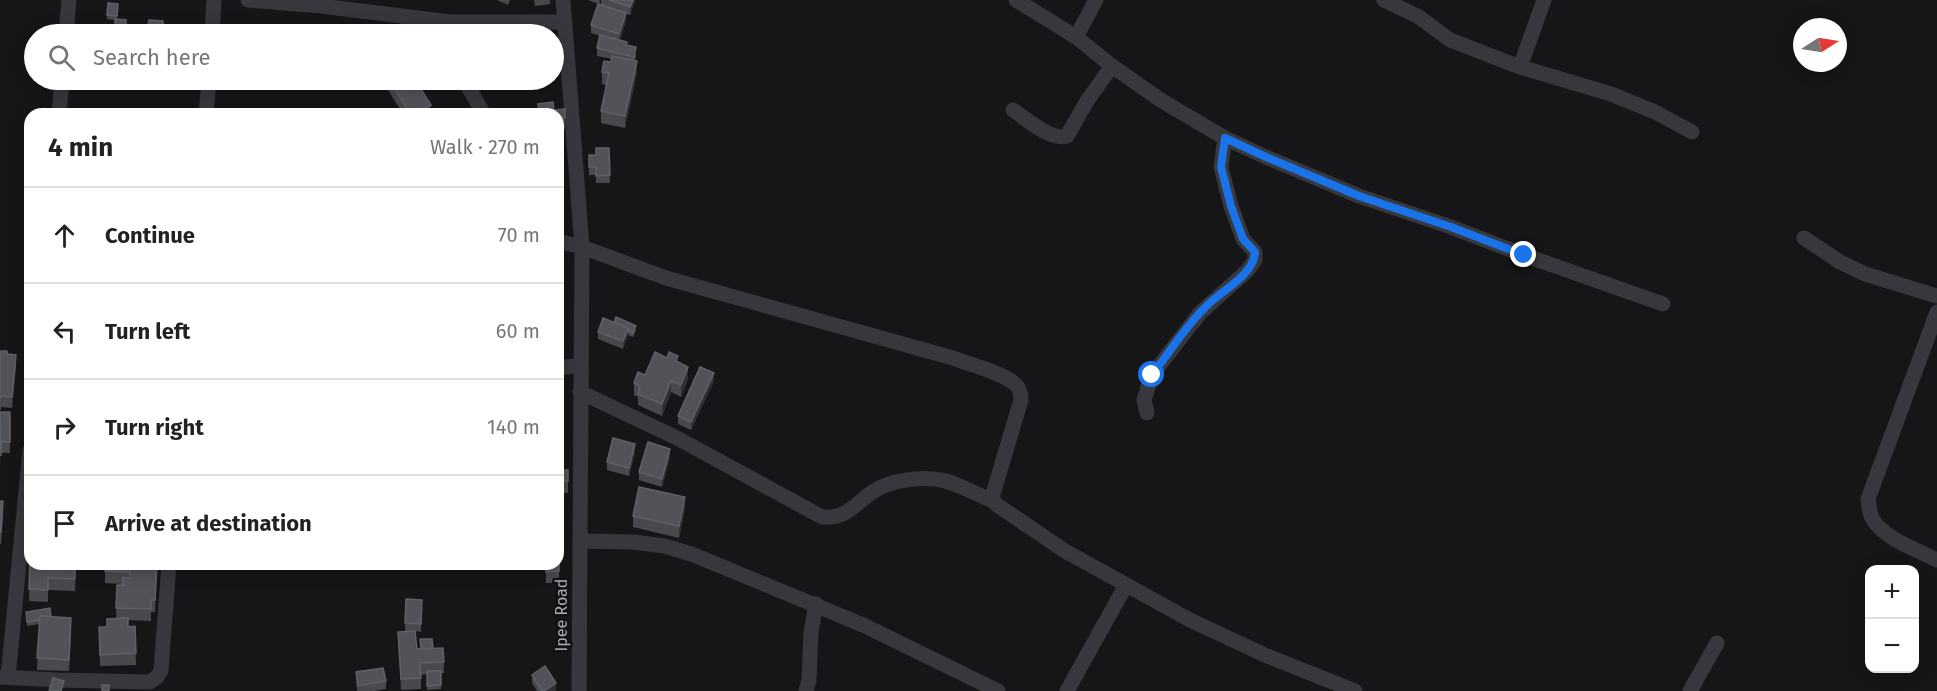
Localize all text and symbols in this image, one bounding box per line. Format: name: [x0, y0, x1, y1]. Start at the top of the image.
north arrow: [1793, 18, 1847, 72]
search box: [24, 24, 564, 90]
icon: search: [45, 41, 78, 74]
text: Search here: [93, 44, 211, 71]
text: 4 min: [48, 132, 113, 163]
text: Walk · 270 m: [430, 135, 540, 159]
icon: ahead: [48, 219, 81, 252]
text: Continue: [105, 222, 195, 249]
text: 70 m: [498, 223, 540, 247]
route end: [1510, 241, 1536, 267]
icon: left: [48, 315, 81, 348]
text: Turn left: [105, 318, 190, 345]
text: 60 m: [496, 319, 540, 343]
route start: [1138, 361, 1164, 387]
icon: right: [48, 411, 81, 444]
text: Turn right: [105, 414, 204, 441]
text: 140 m: [487, 415, 540, 439]
icon: arrive: [48, 507, 81, 540]
text: Arrive at destination: [105, 510, 312, 537]
map controls: [1865, 565, 1919, 673]
button: +: [1865, 565, 1919, 619]
street label: Ipee Road: [552, 579, 571, 651]
button: −: [1865, 619, 1919, 673]

